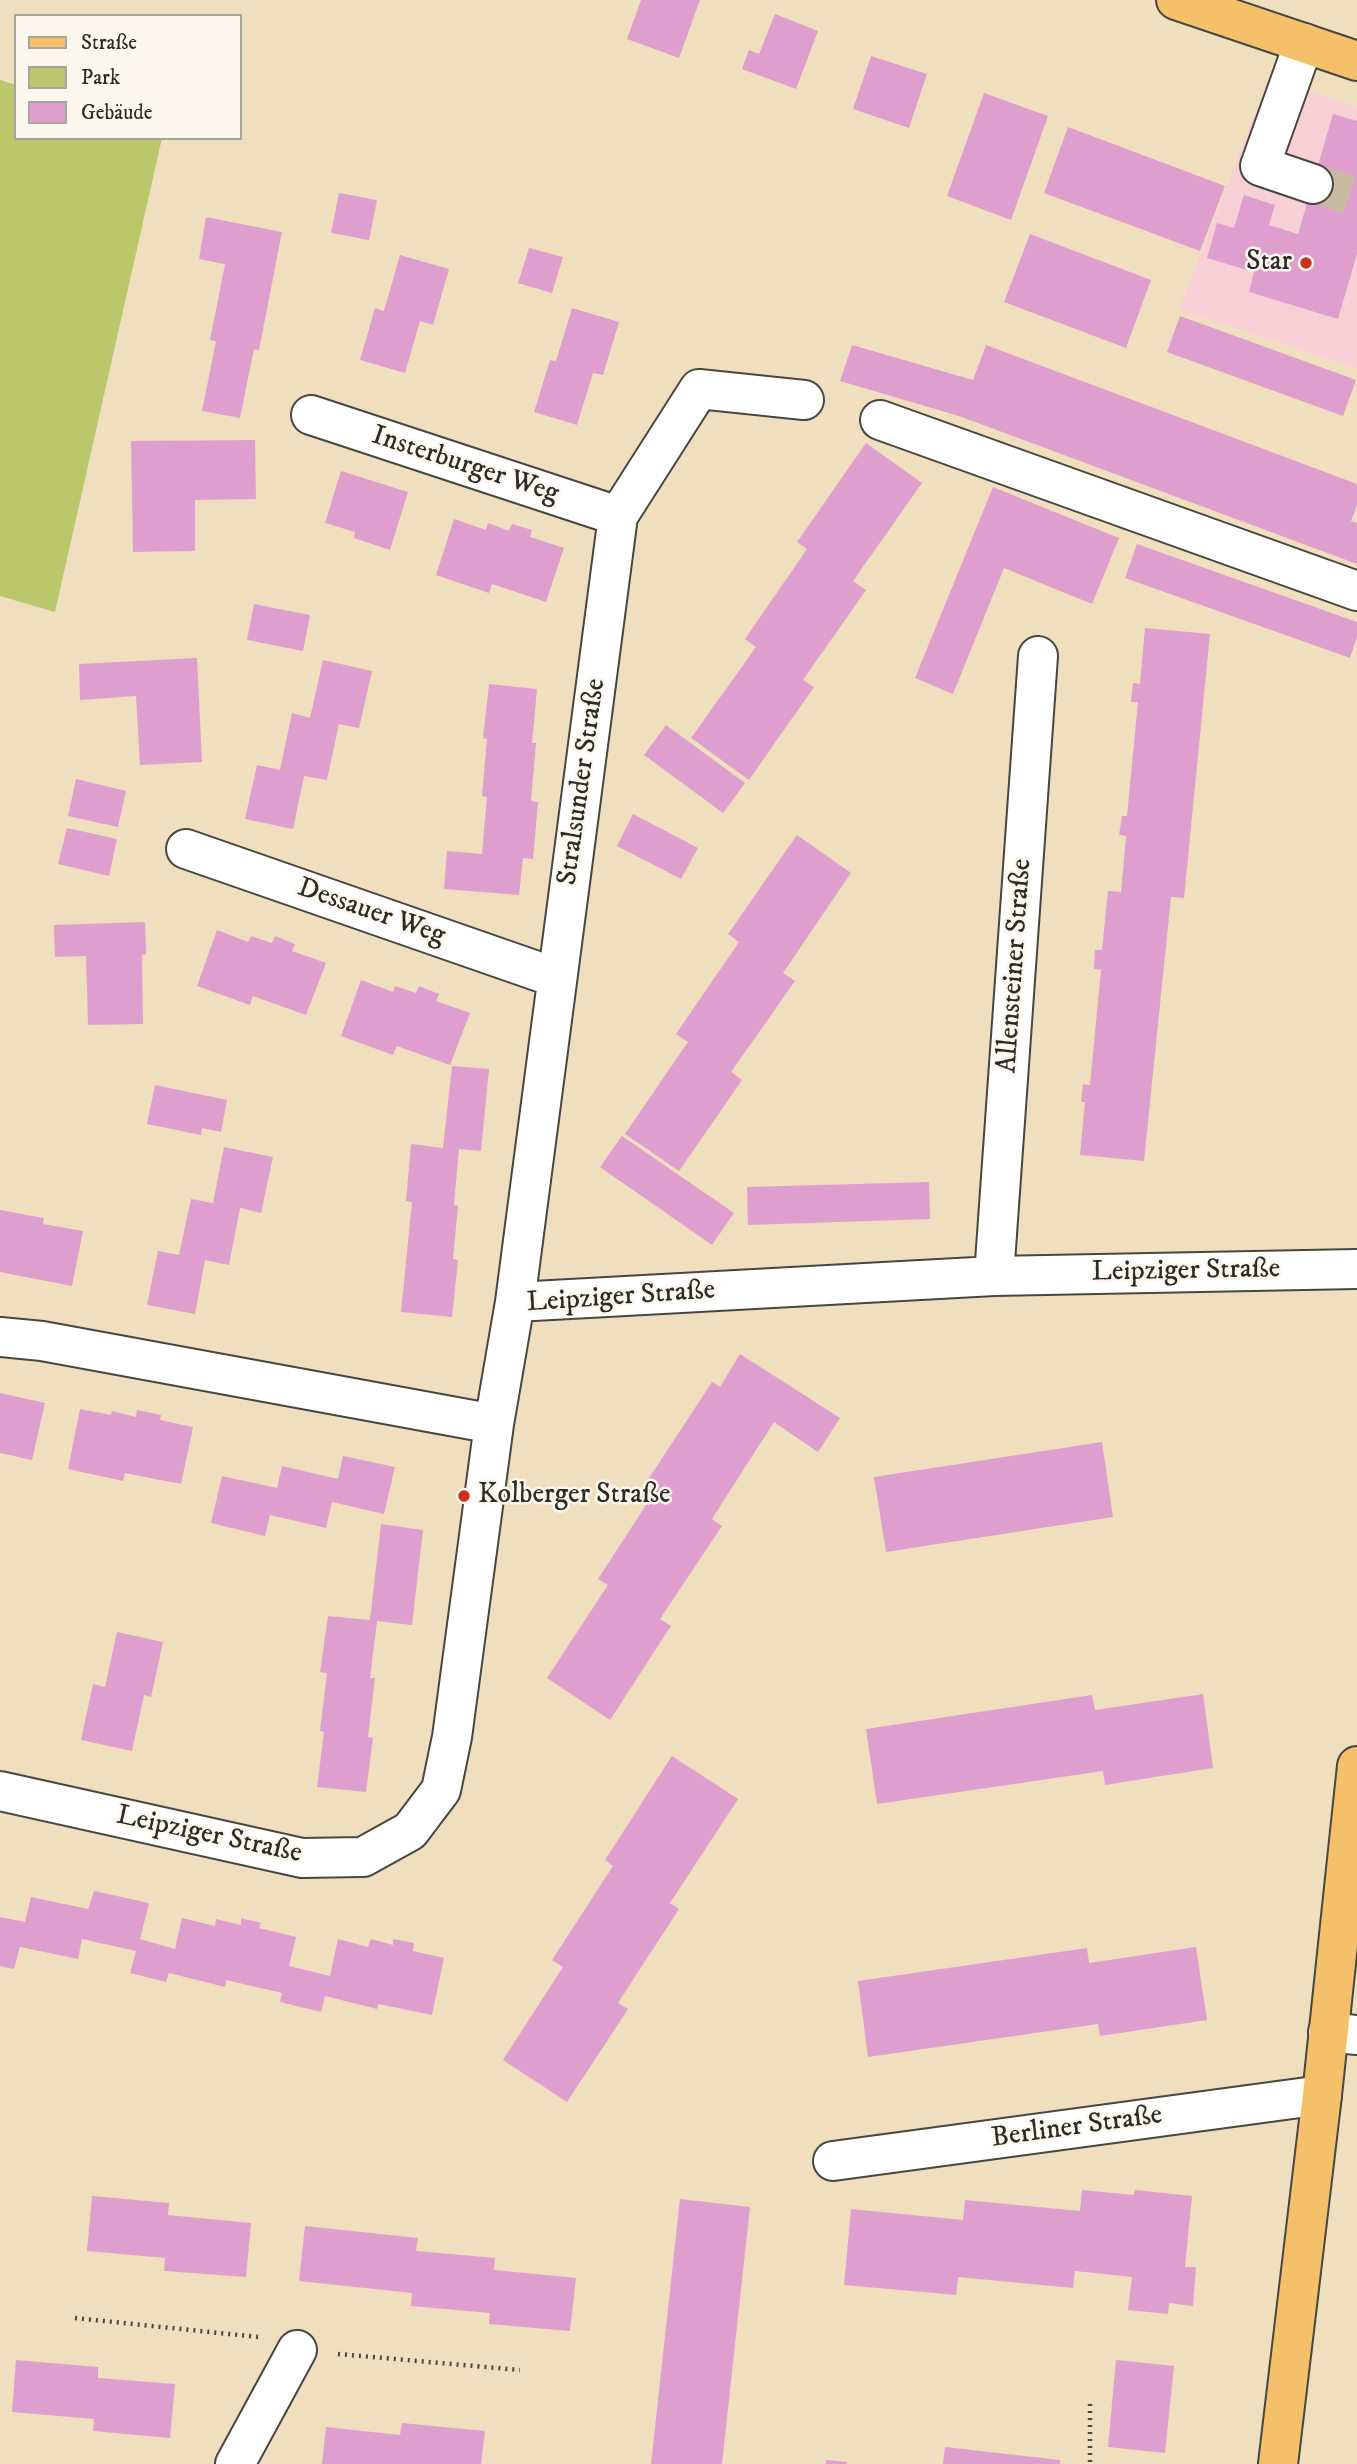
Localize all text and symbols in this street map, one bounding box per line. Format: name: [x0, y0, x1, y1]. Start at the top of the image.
legend: [14, 14, 242, 140]
text: Straße: [81, 30, 137, 56]
text: Park: [81, 65, 120, 91]
text: Gebäude: [81, 100, 152, 126]
place label: Star: [1246, 246, 1292, 280]
marker: Star: [1298, 255, 1314, 271]
street label: Insterburger Weg: [367, 420, 563, 512]
street label: Stralsunder Straße: [552, 677, 614, 887]
street label: Allensteiner Straße: [992, 858, 1040, 1074]
street label: Dessauer Weg: [293, 872, 449, 954]
street label: Leipziger Straße: [1091, 1254, 1281, 1290]
street label: Leipziger Straße: [526, 1275, 716, 1321]
place label: Kolberger Straße: [478, 1479, 671, 1513]
marker: Kolberger Straße: [456, 1488, 472, 1504]
street label: Leipziger Straße: [113, 1800, 305, 1872]
street label: Berliner Straße: [989, 2099, 1165, 2157]

